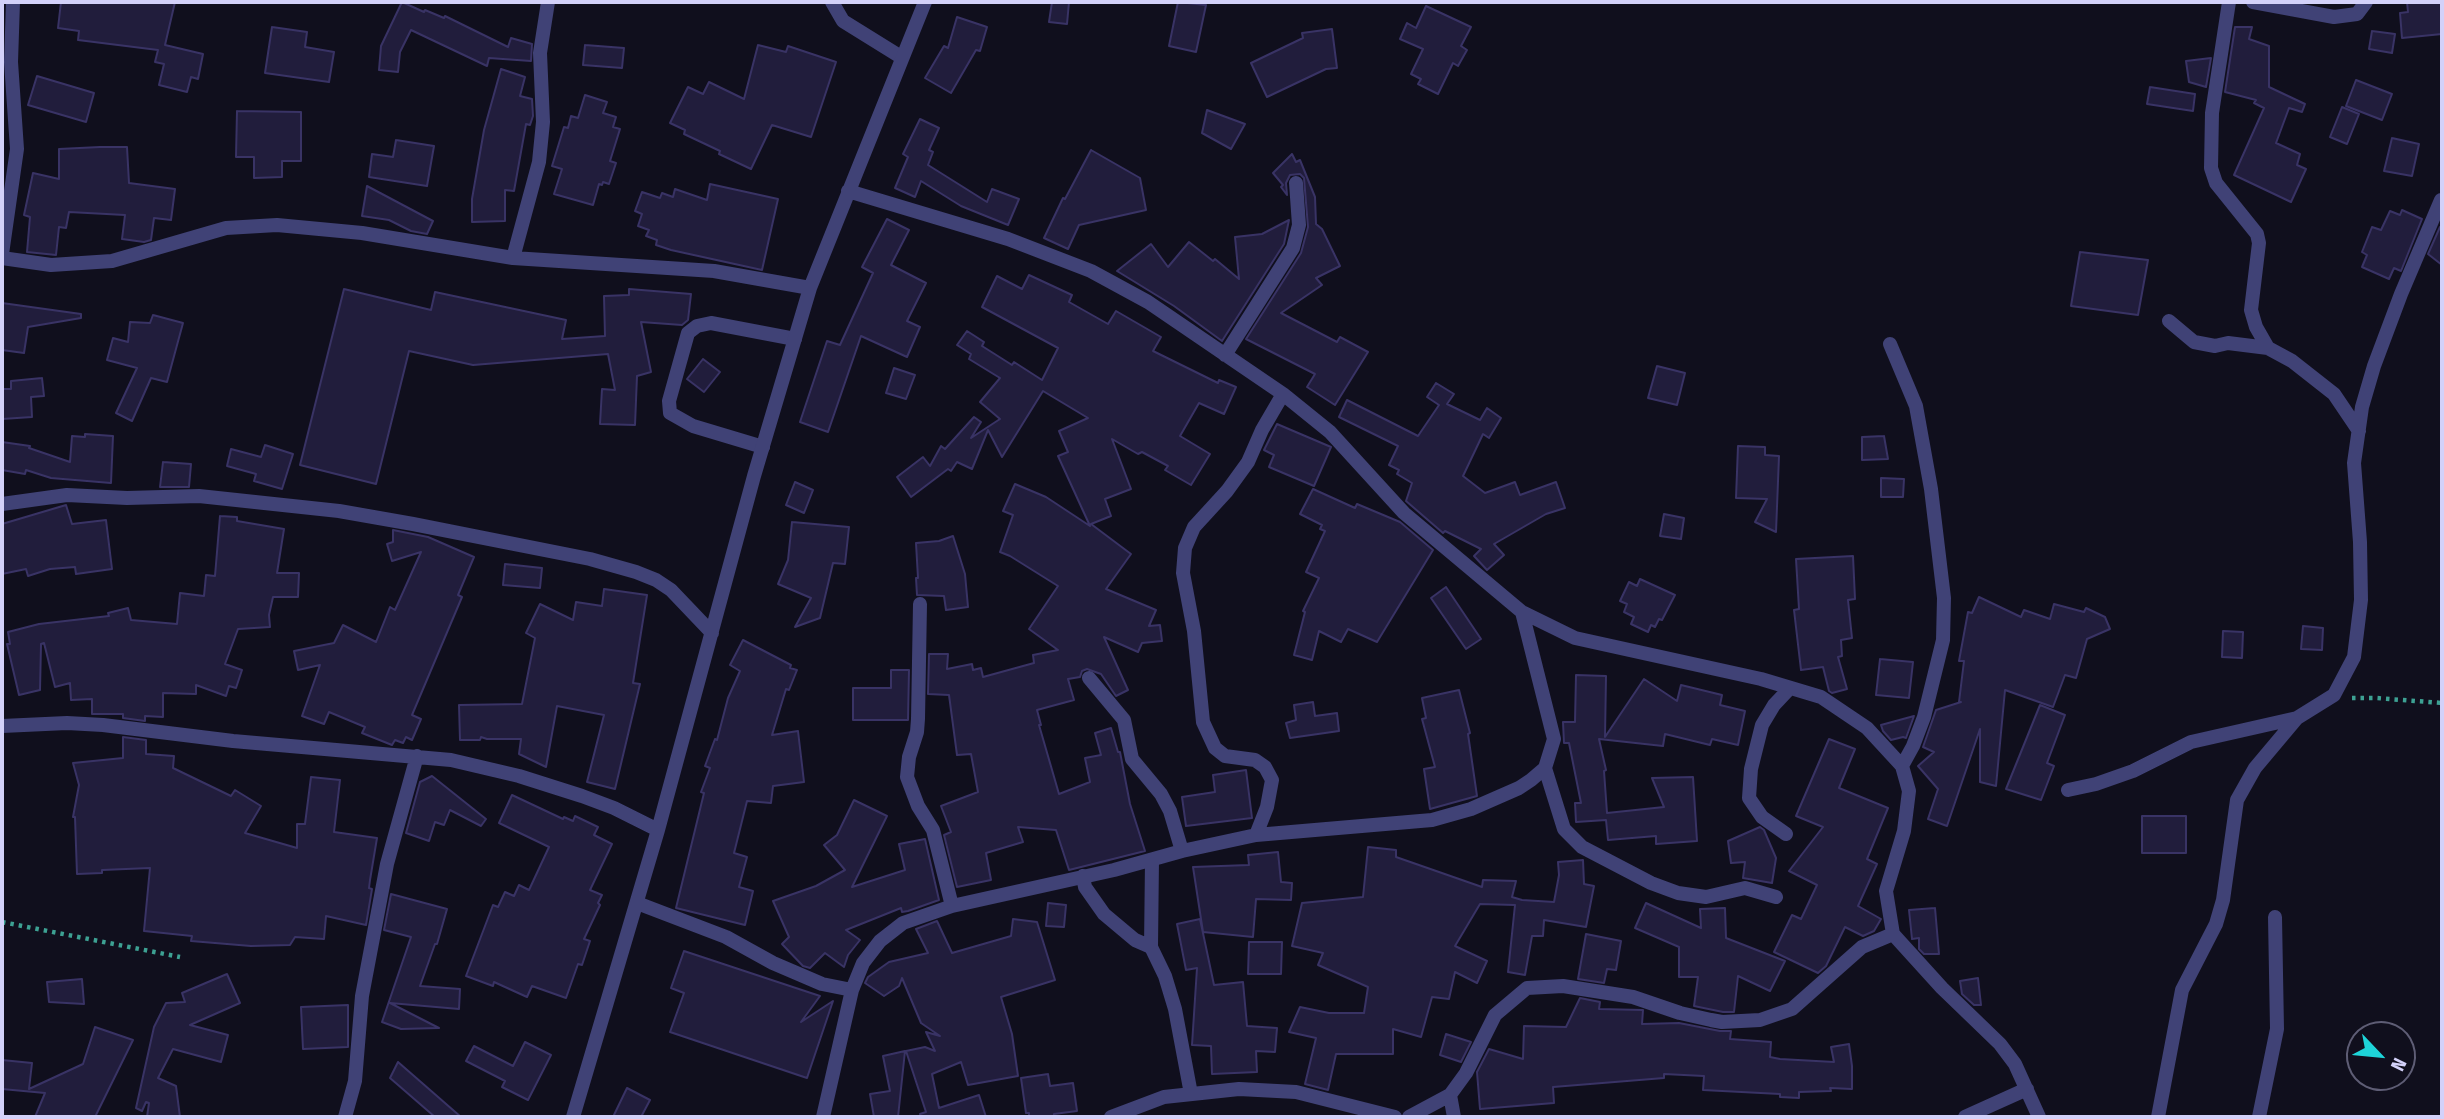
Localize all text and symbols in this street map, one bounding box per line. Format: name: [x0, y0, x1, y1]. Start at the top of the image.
north arrow: [2346, 1021, 2416, 1091]
text: N: [2386, 1054, 2411, 1075]

